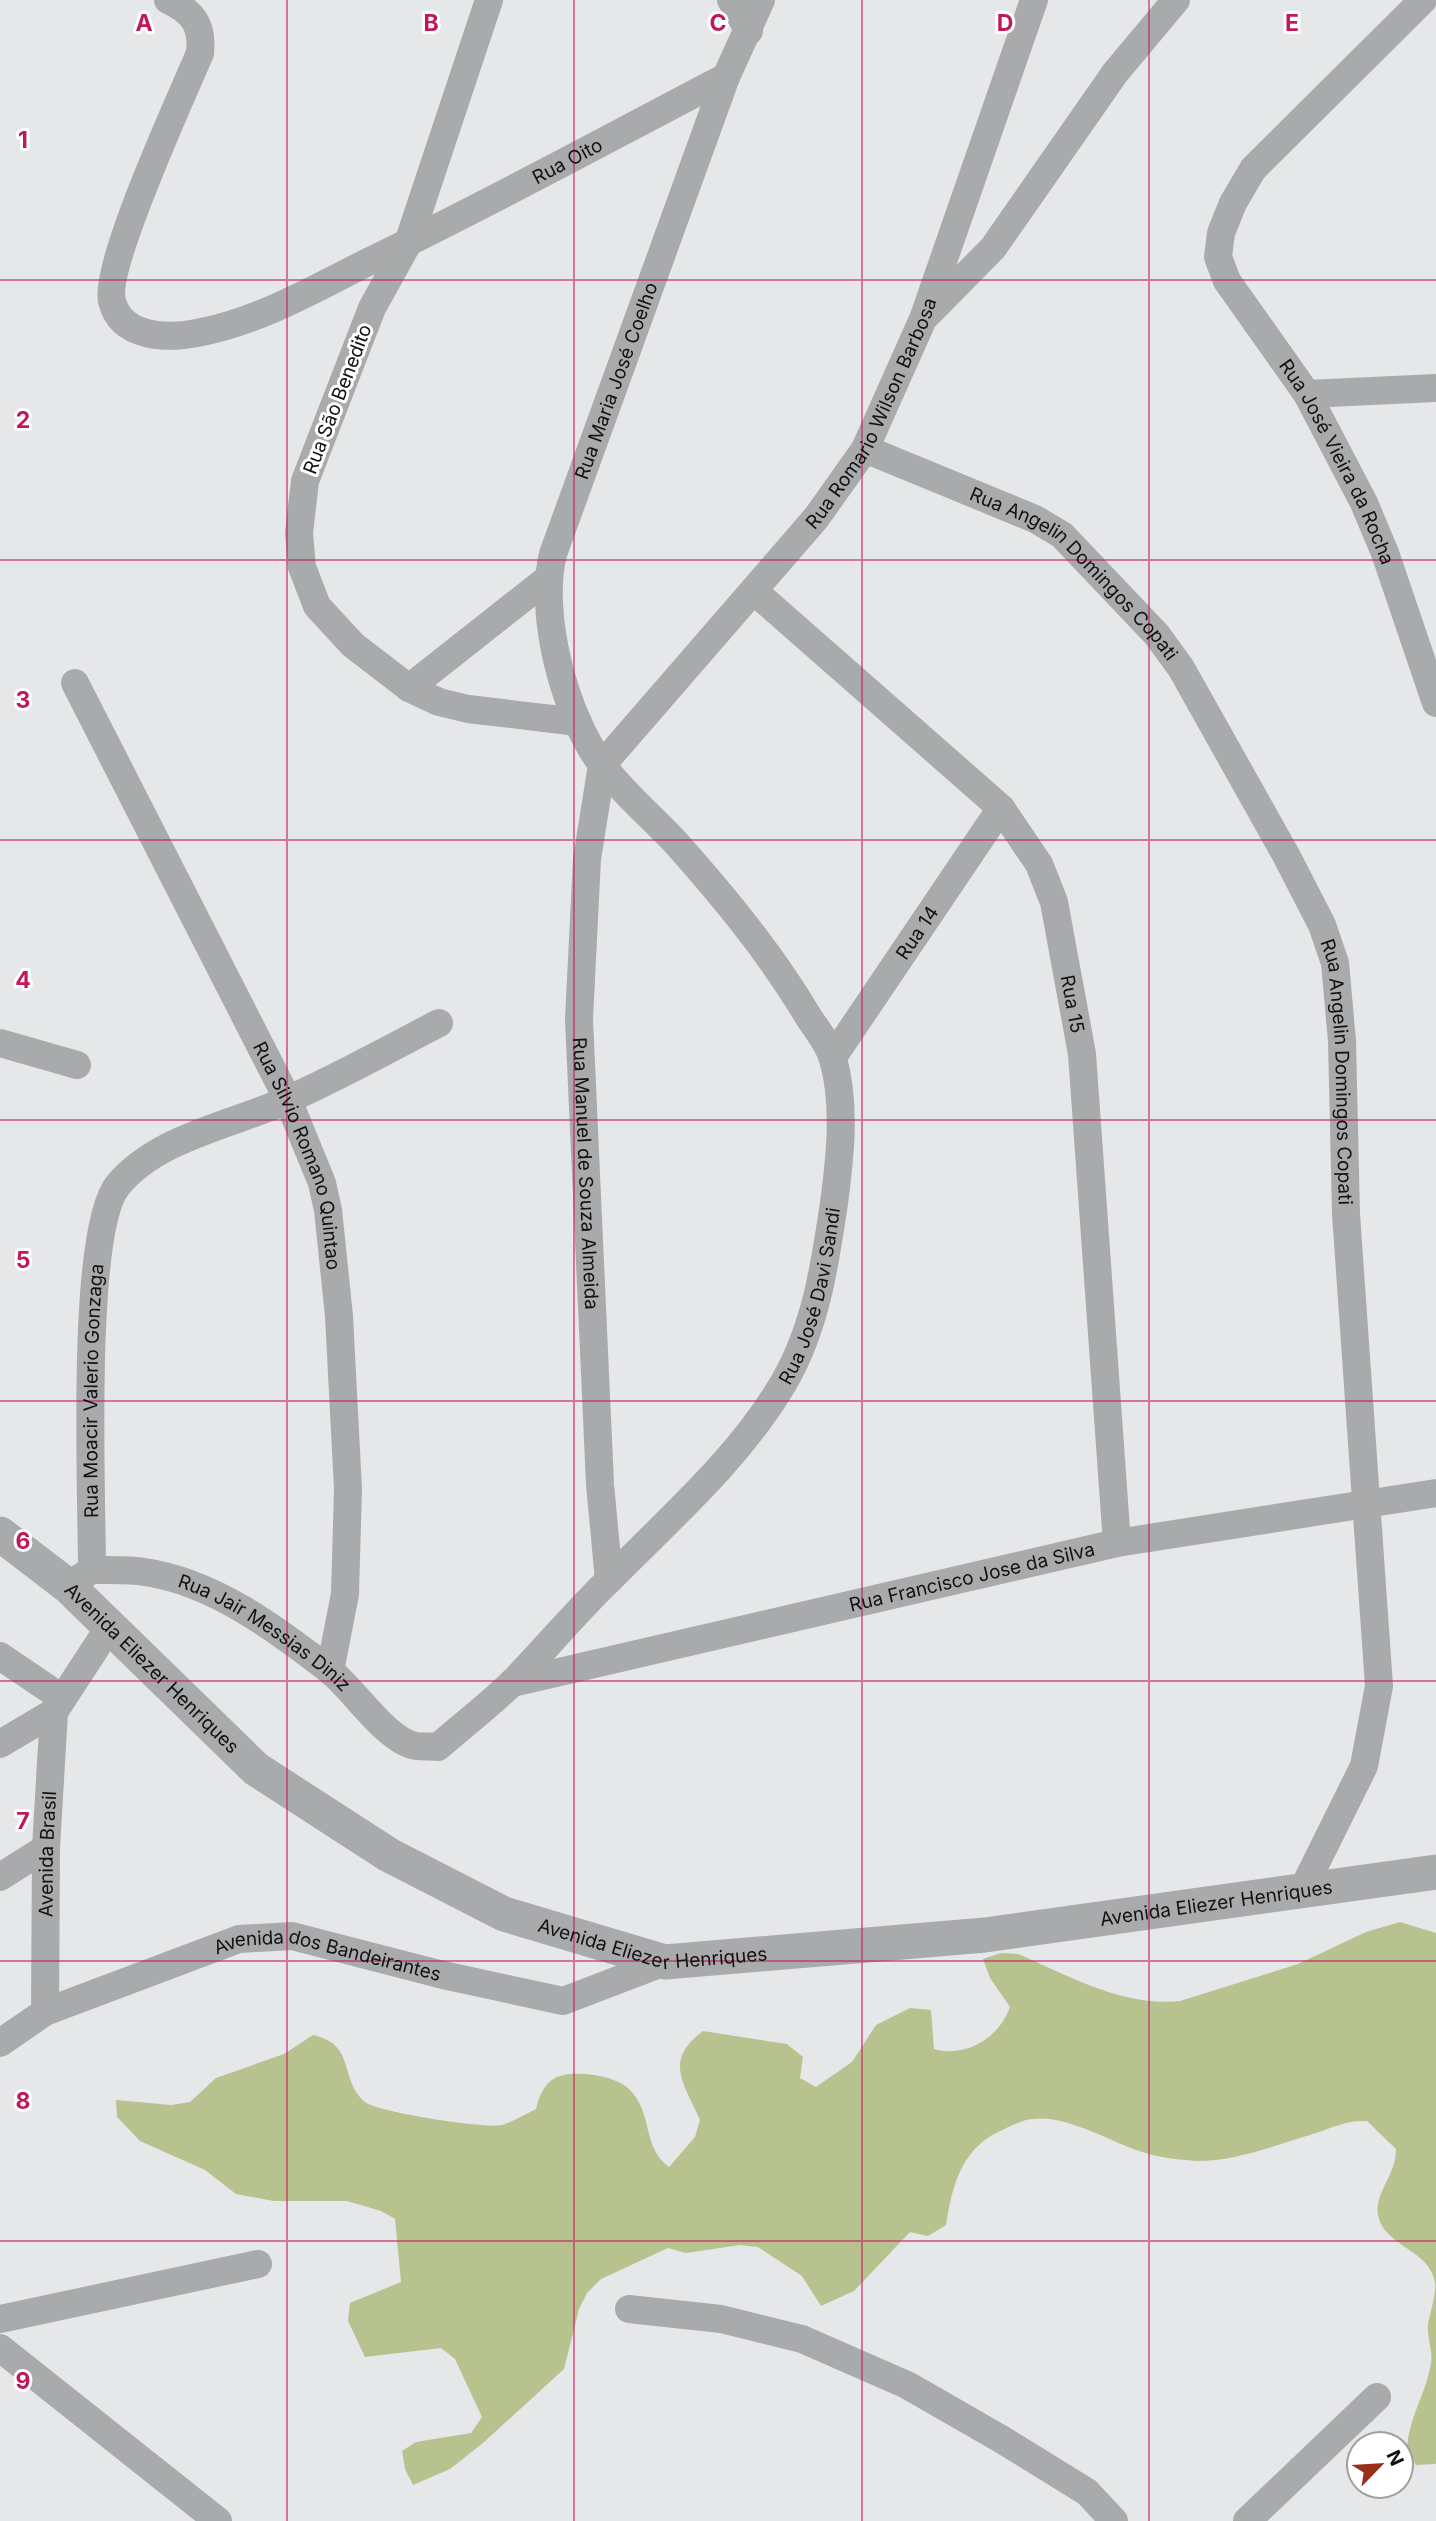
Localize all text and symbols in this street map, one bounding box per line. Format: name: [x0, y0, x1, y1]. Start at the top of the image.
text: A: [135, 9, 153, 37]
text: B: [423, 9, 439, 37]
text: C: [709, 9, 727, 37]
text: D: [997, 9, 1013, 37]
text: E: [1285, 9, 1299, 37]
text: 1: [18, 126, 28, 154]
street label: Rua Oito: [528, 133, 606, 189]
street label: Rua Maria José Coelho: [570, 279, 663, 482]
street label: Rua Romario Wilson Barbosa: [801, 295, 942, 534]
street label: Rua São Benedito: [298, 321, 377, 477]
street label: Rua José Vieira da Rocha: [1274, 355, 1399, 568]
text: 2: [16, 406, 30, 434]
street label: Rua Angelin Domingos Copati: [966, 482, 1183, 665]
text: 3: [16, 686, 30, 714]
street label: Rua 14: [891, 902, 943, 964]
street label: Rua Angelin Domingos Copati: [1316, 936, 1357, 1205]
text: 4: [15, 966, 31, 994]
street label: Rua 15: [1056, 973, 1089, 1035]
street label: Rua Manuel de Souza Almeida: [568, 1037, 603, 1310]
street label: Rua Silvio Romano Quintao: [248, 1038, 345, 1271]
street label: Rua José Davi Sandi: [774, 1206, 845, 1389]
text: 5: [16, 1246, 30, 1274]
street label: Rua Moacir Valerio Gonzaga: [79, 1262, 109, 1518]
text: 6: [16, 1527, 30, 1555]
street label: Rua Francisco Jose da Silva: [847, 1538, 1097, 1617]
street label: Rua Jair Messias Diniz: [175, 1570, 356, 1696]
street label: Avenida Eliezer Henriques: [60, 1578, 244, 1758]
street label: Avenida Brasil: [35, 1790, 61, 1917]
text: 7: [16, 1807, 30, 1835]
street label: Avenida Eliezer Henriques: [1098, 1876, 1334, 1931]
street label: Avenida Eliezer Henriques: [535, 1914, 768, 1974]
street label: Avenida dos Bandeirantes: [210, 1925, 443, 1986]
text: 8: [16, 2087, 30, 2115]
text: 9: [16, 2367, 30, 2395]
north arrow: [1345, 2430, 1415, 2500]
text: N: [1381, 2447, 1408, 2469]

